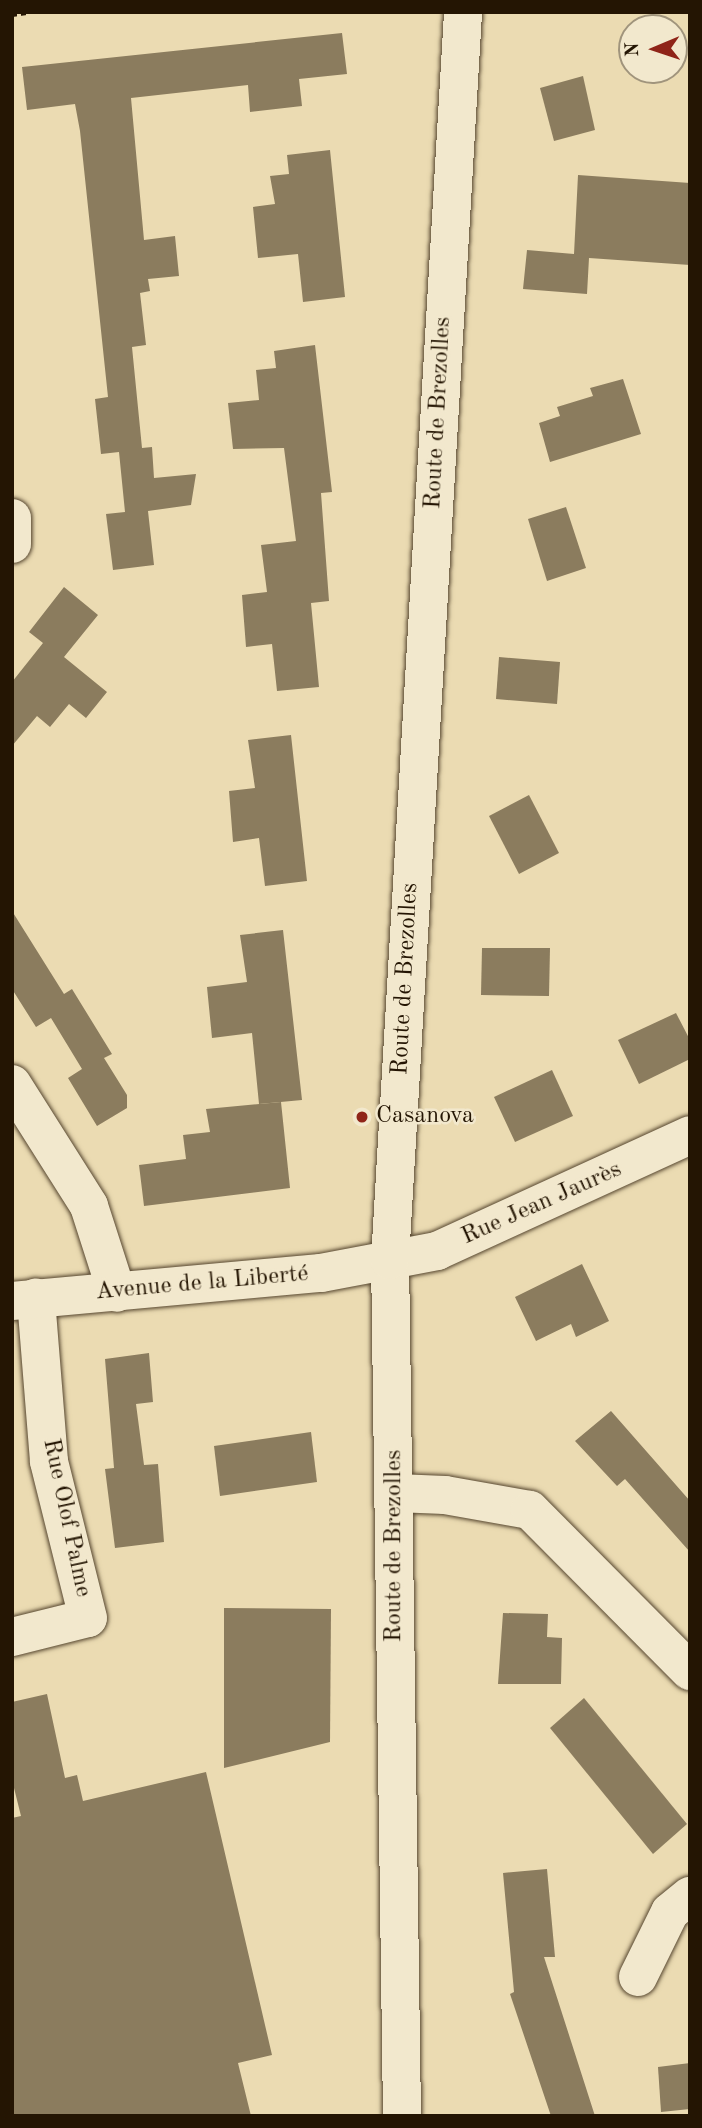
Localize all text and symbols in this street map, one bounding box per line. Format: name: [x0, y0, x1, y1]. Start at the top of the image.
north arrow: [618, 14, 688, 84]
text: N: [624, 42, 643, 57]
street label: Route de Brezolles: [420, 316, 458, 510]
street label: Route de Brezolles: [387, 882, 425, 1076]
place label: Casanova: [376, 1103, 474, 1131]
marker: Casanova: [354, 1109, 370, 1125]
street label: Rue Jean Jaurès: [457, 1156, 627, 1252]
street label: Avenue de la Liberté: [94, 1260, 310, 1308]
street label: Rue Olof Palme: [35, 1436, 97, 1600]
street label: Route de Brezolles: [381, 1450, 409, 1642]

